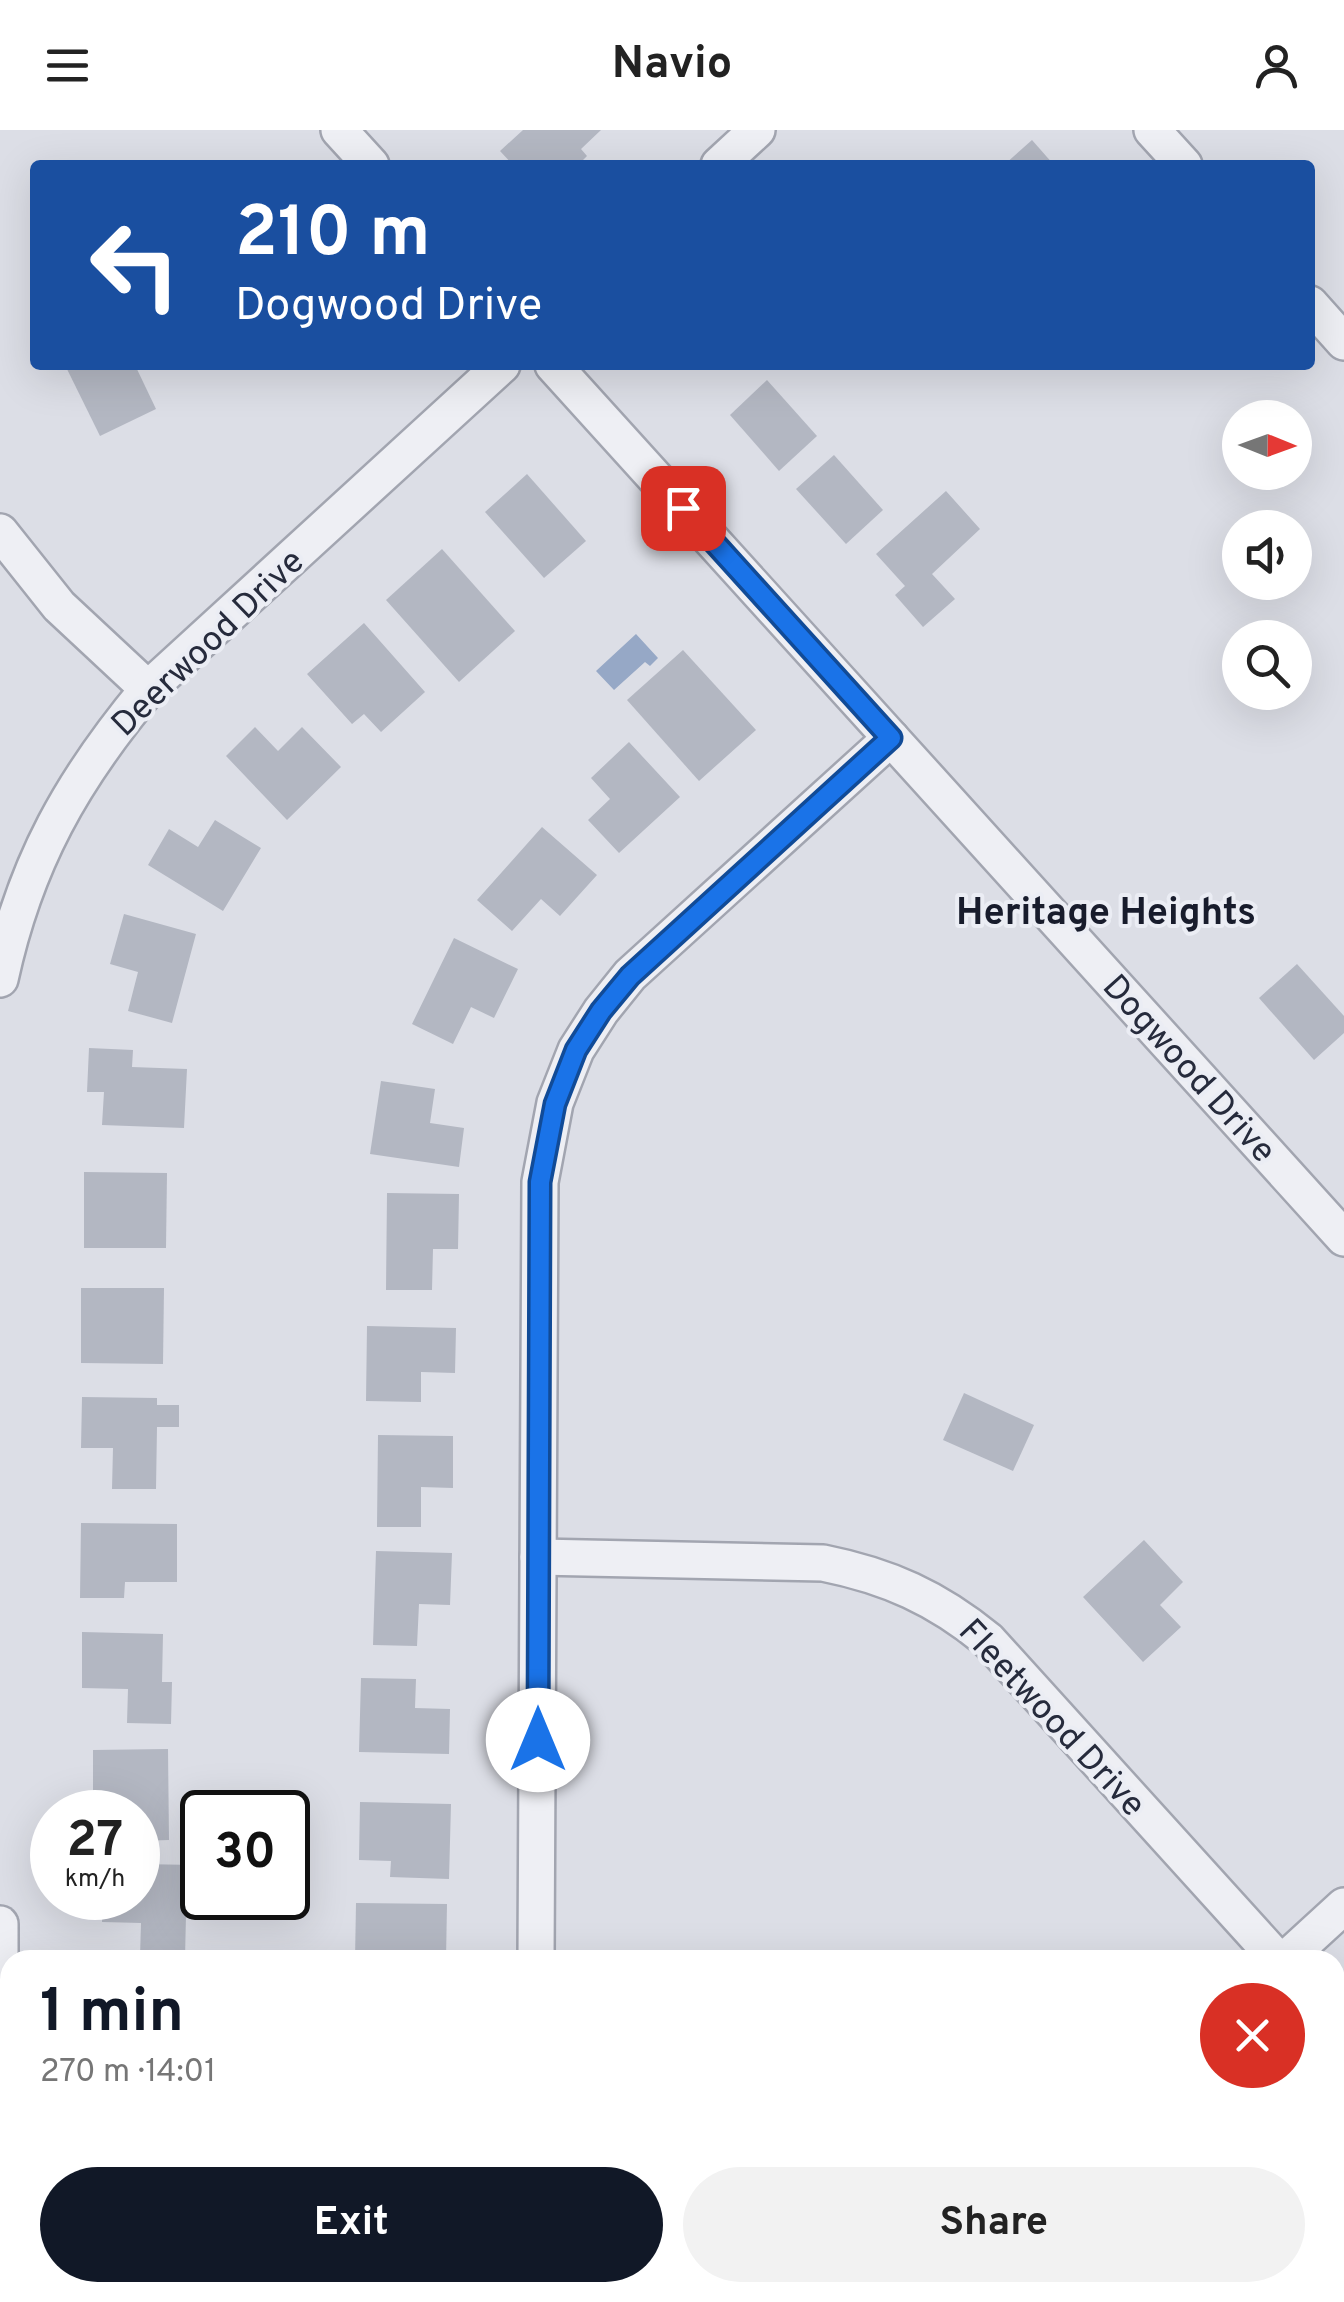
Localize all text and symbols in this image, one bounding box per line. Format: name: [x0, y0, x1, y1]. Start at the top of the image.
text: Navio: [612, 37, 732, 94]
icon: menu: [40, 38, 95, 93]
icon: person: [1249, 38, 1304, 93]
text: 210 m: [235, 192, 431, 281]
icon: left: [70, 200, 200, 330]
text: Dogwood Drive: [235, 279, 542, 336]
north arrow: [1222, 400, 1312, 490]
map controls: [1222, 400, 1312, 710]
pin: [641, 466, 726, 551]
icon: arrive: [656, 481, 711, 536]
button: sound: [1222, 510, 1312, 600]
street label: Deerwood Drive: [103, 541, 315, 747]
button: search: [1222, 620, 1312, 710]
district label: Heritage Heights: [956, 890, 1256, 939]
street label: Dogwood Drive: [1091, 966, 1284, 1174]
street label: Fleetwood Drive: [948, 1611, 1154, 1827]
position arrow: [486, 1688, 590, 1792]
speed limit sign: 30: [180, 1790, 310, 1920]
text: 27: [67, 1811, 123, 1874]
text: km/h: [65, 1864, 125, 1896]
text: 1 min: [40, 1977, 184, 2053]
button: close: [1200, 1983, 1305, 2088]
text: 270 m · 14:01: [40, 2053, 216, 2093]
button: Exit: [40, 2167, 663, 2282]
button: Share: [683, 2167, 1305, 2282]

